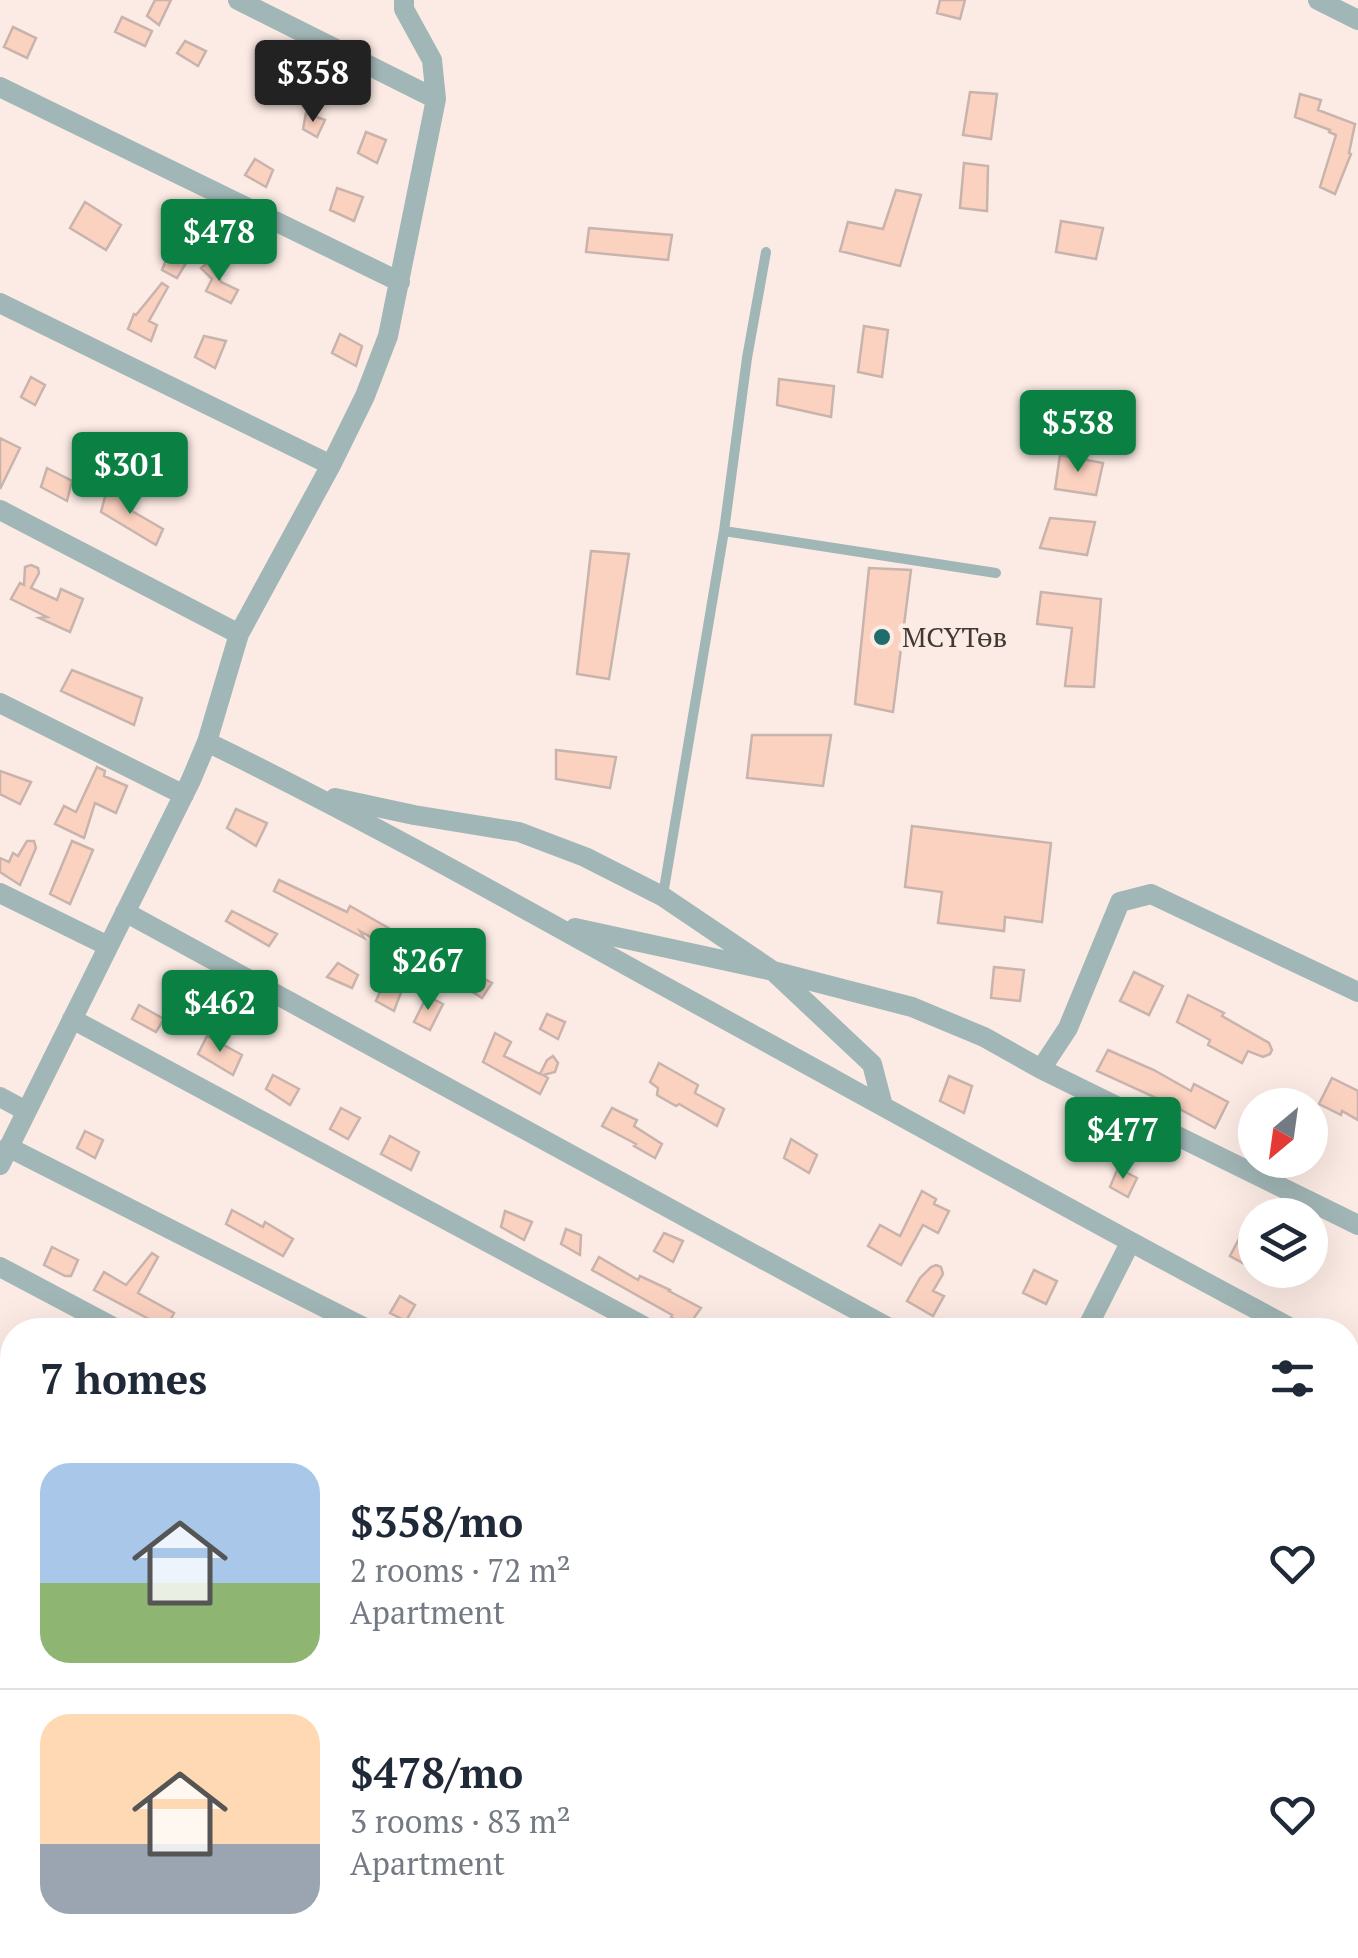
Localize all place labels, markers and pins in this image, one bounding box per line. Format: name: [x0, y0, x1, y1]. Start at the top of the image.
pin: $358: [254, 40, 372, 125]
pin: $478: [160, 199, 278, 284]
pin: $538: [1019, 390, 1137, 475]
pin: $301: [71, 432, 189, 517]
place label: МСҮТөв: [902, 618, 1007, 655]
marker: МСҮТөв: [871, 626, 893, 648]
pin: $267: [369, 928, 487, 1013]
pin: $462: [161, 970, 279, 1055]
pin: $477: [1064, 1097, 1182, 1182]

